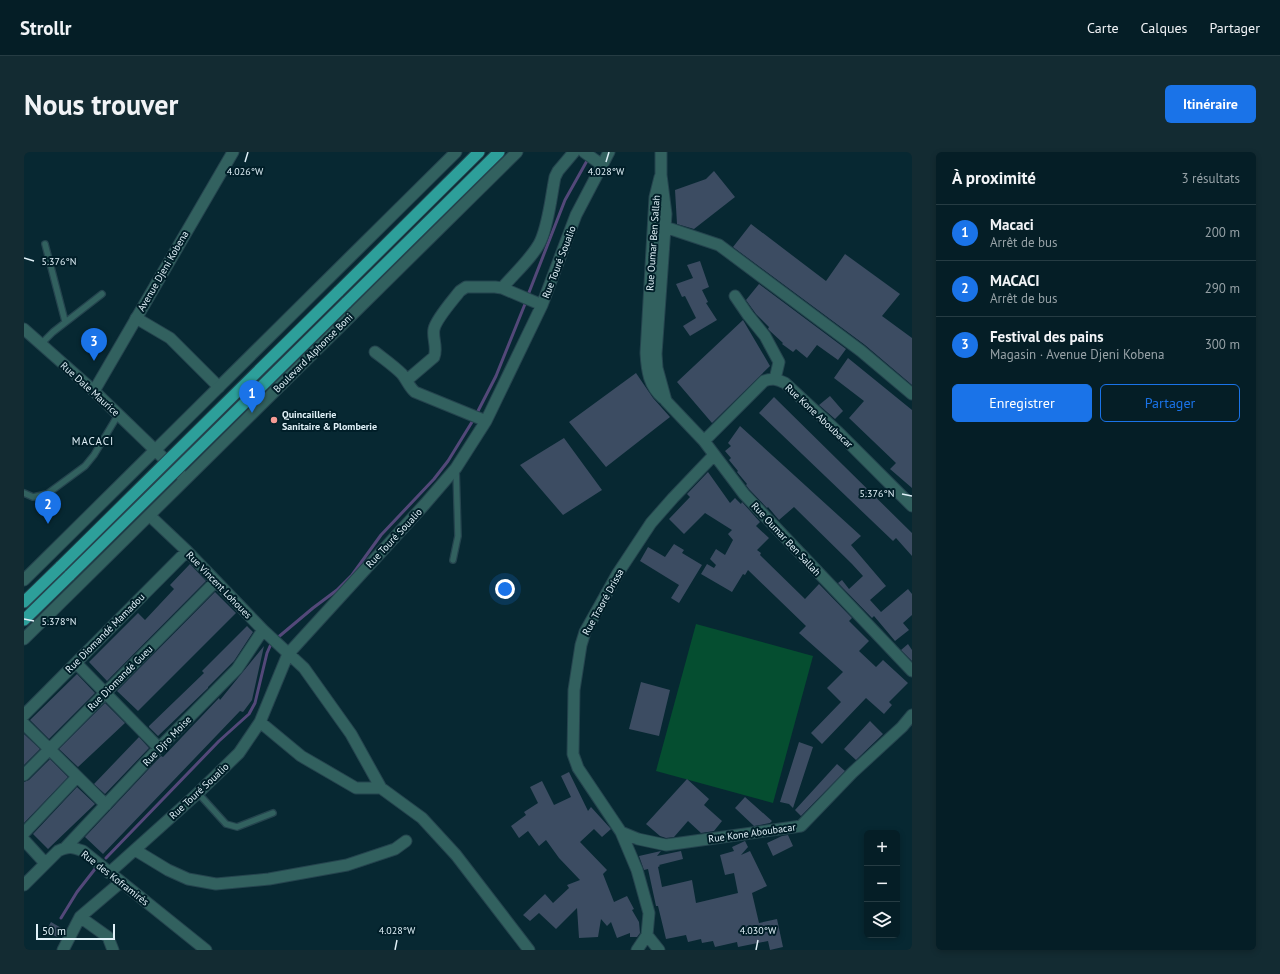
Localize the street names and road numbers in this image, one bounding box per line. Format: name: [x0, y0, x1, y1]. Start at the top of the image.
street label: Rue Oumar Ben Sallah: [643, 195, 663, 291]
street label: Rue Touré Soualio: [539, 224, 579, 300]
street label: Avenue Djeni Kobena: [135, 228, 191, 314]
street label: Boulevard Alphonse Boni: [271, 311, 355, 395]
street label: Rue Dale Maurice: [58, 359, 122, 419]
street label: Rue Kone Aboubacar: [782, 381, 856, 451]
street label: Rue Oumar Ben Sallah: [749, 499, 823, 579]
street label: Rue Touré Soualio: [363, 505, 425, 571]
street label: Rue Vincent Lohoues: [183, 549, 255, 621]
street label: Rue Traoré Drissa: [579, 566, 627, 638]
street label: Rue Diomandé Mamadou: [62, 590, 148, 676]
street label: Rue Diomandé Gueu: [85, 643, 155, 713]
street label: Rue Djro Moise: [140, 713, 194, 769]
street label: Rue Touré Soualio: [166, 760, 232, 822]
street label: Rue Kone Aboubacar: [707, 820, 797, 846]
street label: Rue des Koframirés: [79, 848, 151, 908]

